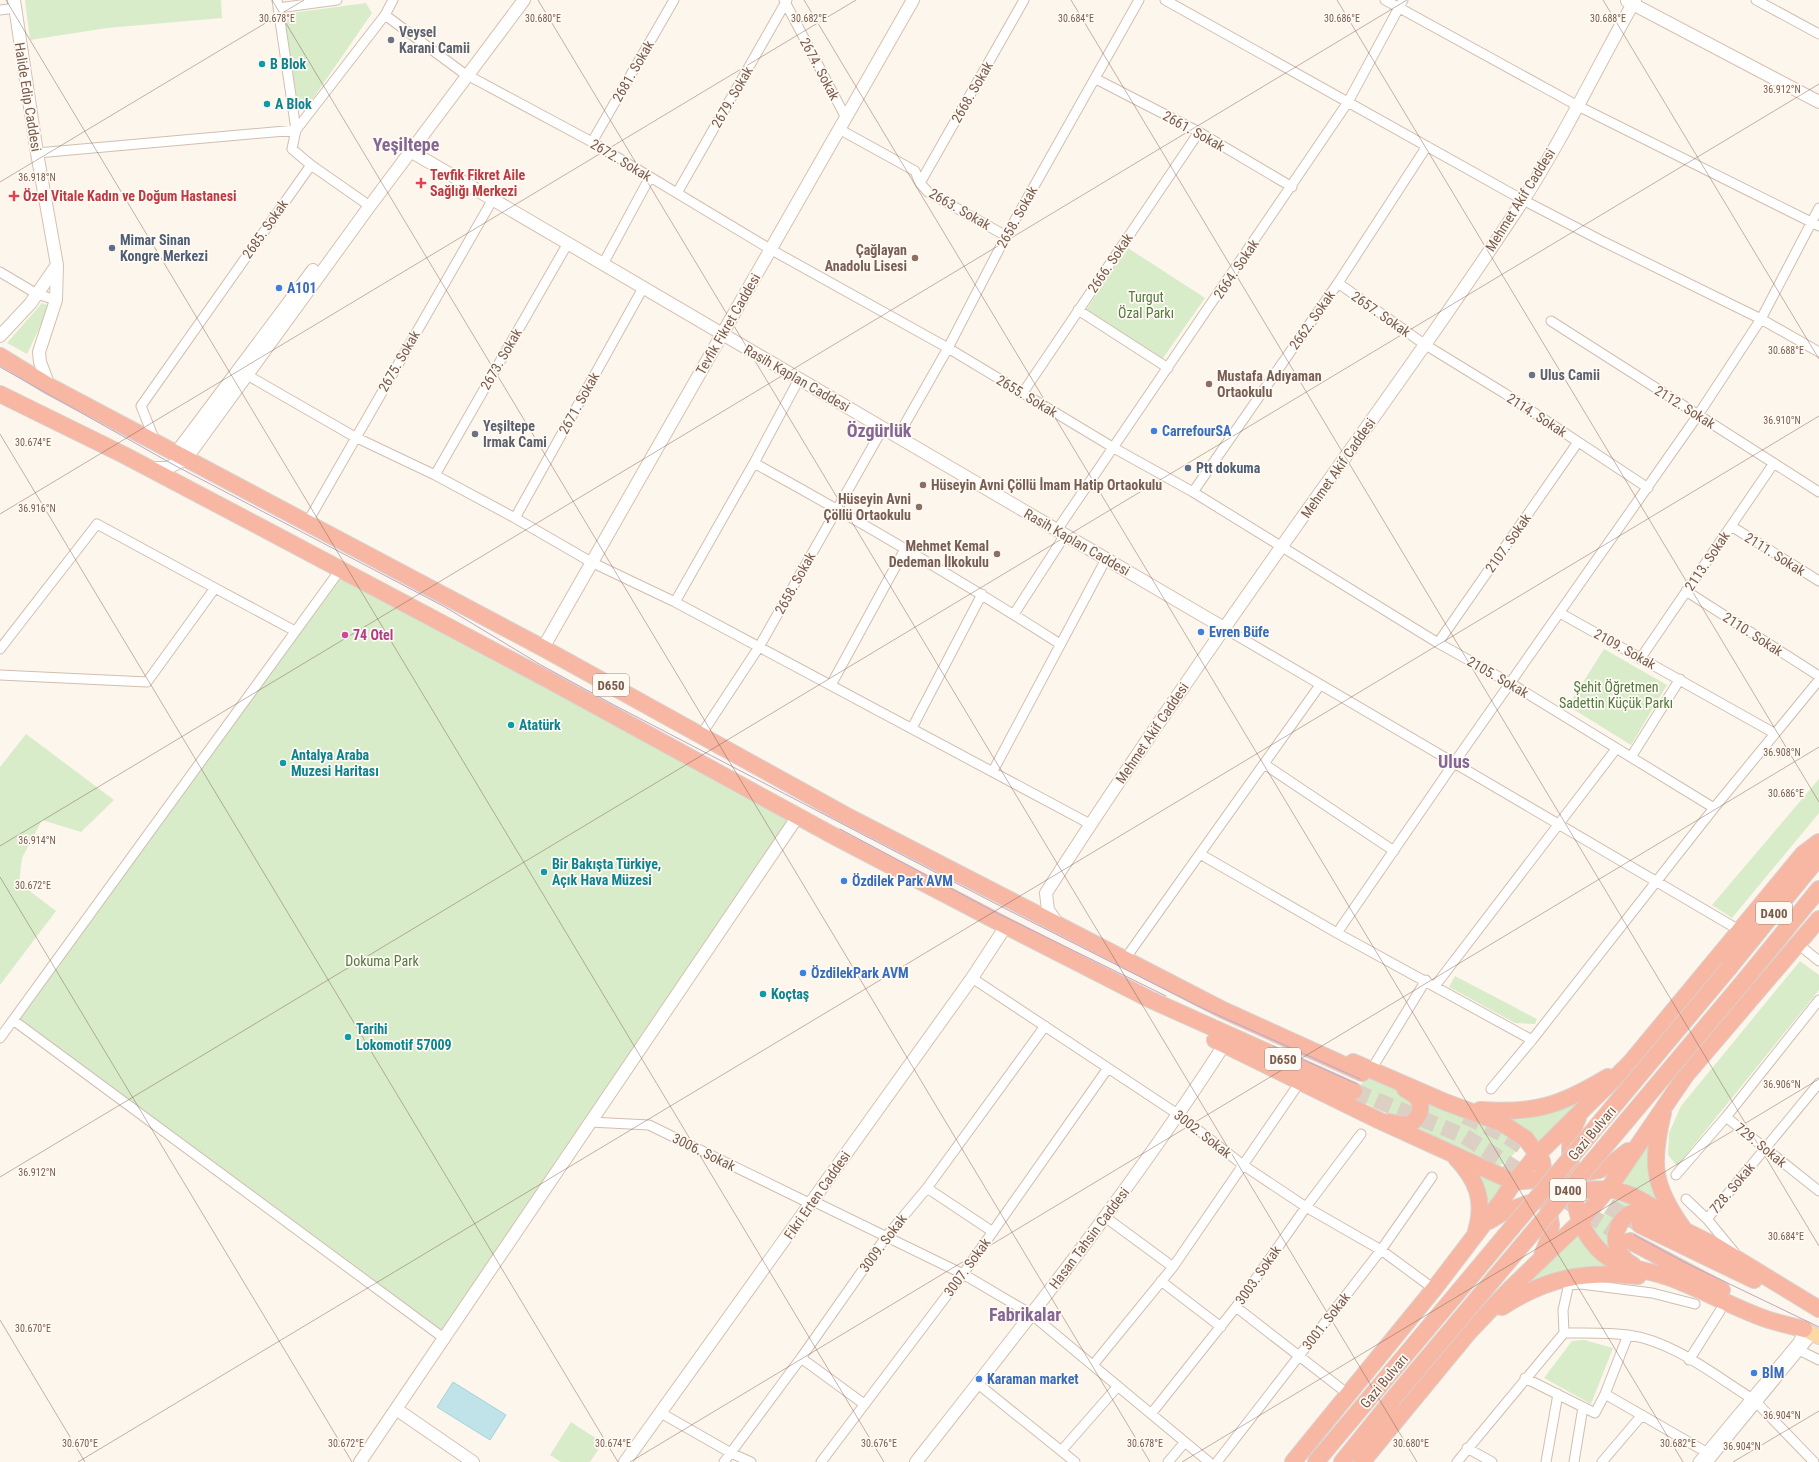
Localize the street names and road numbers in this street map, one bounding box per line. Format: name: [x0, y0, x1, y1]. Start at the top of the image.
street label: 2674. Sokak: [797, 35, 843, 103]
street label: 2681. Sokak: [609, 37, 657, 105]
street label: Halide Edip Caddesi: [11, 41, 45, 153]
street label: 2668. Sokak: [948, 58, 996, 126]
street label: 2679. Sokak: [708, 63, 756, 131]
street label: 2661. Sokak: [1160, 107, 1228, 155]
street label: 2672. Sokak: [588, 136, 655, 185]
street label: Mehmet Akif Caddesi: [1482, 146, 1558, 254]
street label: 2658. Sokak: [993, 183, 1041, 251]
street label: 2663. Sokak: [926, 185, 994, 233]
street label: 2685. Sokak: [239, 196, 291, 262]
street label: 2666. Sokak: [1084, 230, 1136, 296]
street label: 2664. Sokak: [1210, 236, 1262, 302]
street label: Tevfik Fikret Caddesi: [692, 270, 764, 378]
street label: 2662. Sokak: [1286, 287, 1338, 353]
street label: 2657. Sokak: [1348, 288, 1414, 340]
street label: 2673. Sokak: [477, 325, 525, 393]
street label: 2675. Sokak: [375, 327, 423, 395]
street label: Rasih Kaplan Caddesi: [741, 341, 853, 415]
street label: 2671. Sokak: [555, 369, 603, 437]
street label: 2655. Sokak: [994, 372, 1061, 421]
street label: 2112. Sokak: [1652, 382, 1719, 432]
street label: 2114. Sokak: [1504, 390, 1571, 441]
street label: Mehmet Akif Caddesi: [1298, 415, 1378, 521]
street label: Rasih Kaplan Caddesi: [1021, 505, 1133, 579]
street label: 2107. Sokak: [1482, 510, 1534, 576]
street label: 2113. Sokak: [1681, 528, 1733, 594]
street label: 2111. Sokak: [1742, 529, 1809, 579]
street label: 2658. Sokak: [771, 549, 819, 617]
street label: 2110. Sokak: [1720, 609, 1787, 660]
street label: 2109. Sokak: [1591, 625, 1659, 673]
street label: 2105. Sokak: [1464, 653, 1532, 701]
road number: D650: [593, 674, 629, 696]
street label: Mehmet Akif Caddesi: [1112, 679, 1192, 787]
road number: D400: [1756, 902, 1792, 924]
road number: D650: [1265, 1048, 1301, 1070]
street label: Gazi Bulvarı: [1565, 1103, 1619, 1163]
street label: 3002. Sokak: [1171, 1107, 1235, 1162]
street label: 729. Sokak: [1732, 1120, 1790, 1171]
street label: 3006. Sokak: [670, 1130, 739, 1174]
street label: Fikri Erten Caddesi: [781, 1148, 853, 1242]
street label: 728. Sokak: [1706, 1159, 1758, 1217]
road number: D400: [1550, 1179, 1586, 1201]
street label: Hasan Tahsin Caddesi: [1046, 1184, 1132, 1292]
street label: 3009. Sokak: [856, 1210, 910, 1275]
street label: 3007. Sokak: [940, 1234, 994, 1299]
street label: 3003. Sokak: [1232, 1242, 1284, 1308]
street label: 3001. Sokak: [1299, 1289, 1354, 1353]
street label: Gazi Bulvarı: [1357, 1351, 1411, 1411]

